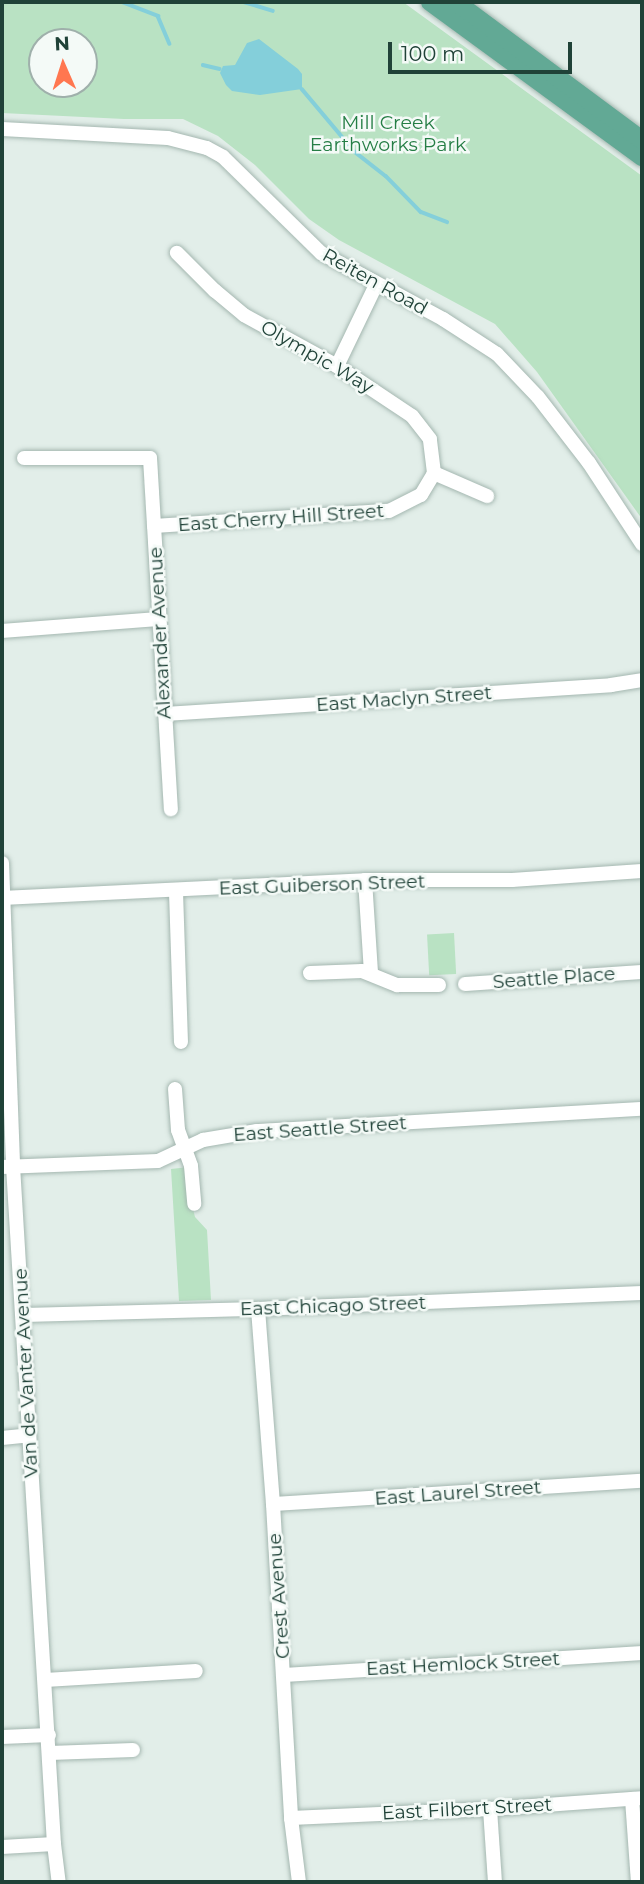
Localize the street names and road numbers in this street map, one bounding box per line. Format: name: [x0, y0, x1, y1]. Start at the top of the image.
street label: Reiten Road: [319, 244, 431, 320]
street label: Olympic Way: [257, 316, 377, 398]
street label: East Cherry Hill Street: [177, 499, 385, 537]
street label: Alexander Avenue: [144, 546, 176, 720]
street label: East Maclyn Street: [315, 681, 493, 717]
street label: East Guiberson Street: [218, 870, 426, 900]
street label: Seattle Place: [492, 962, 616, 994]
street label: East Seattle Street: [232, 1112, 408, 1146]
street label: Van de Vanter Avenue: [9, 1268, 43, 1478]
street label: East Chicago Street: [239, 1291, 427, 1321]
street label: East Laurel Street: [374, 1476, 542, 1510]
street label: Crest Avenue: [263, 1532, 295, 1660]
street label: East Hemlock Street: [365, 1648, 561, 1680]
street label: East Filbert Street: [381, 1793, 553, 1825]

